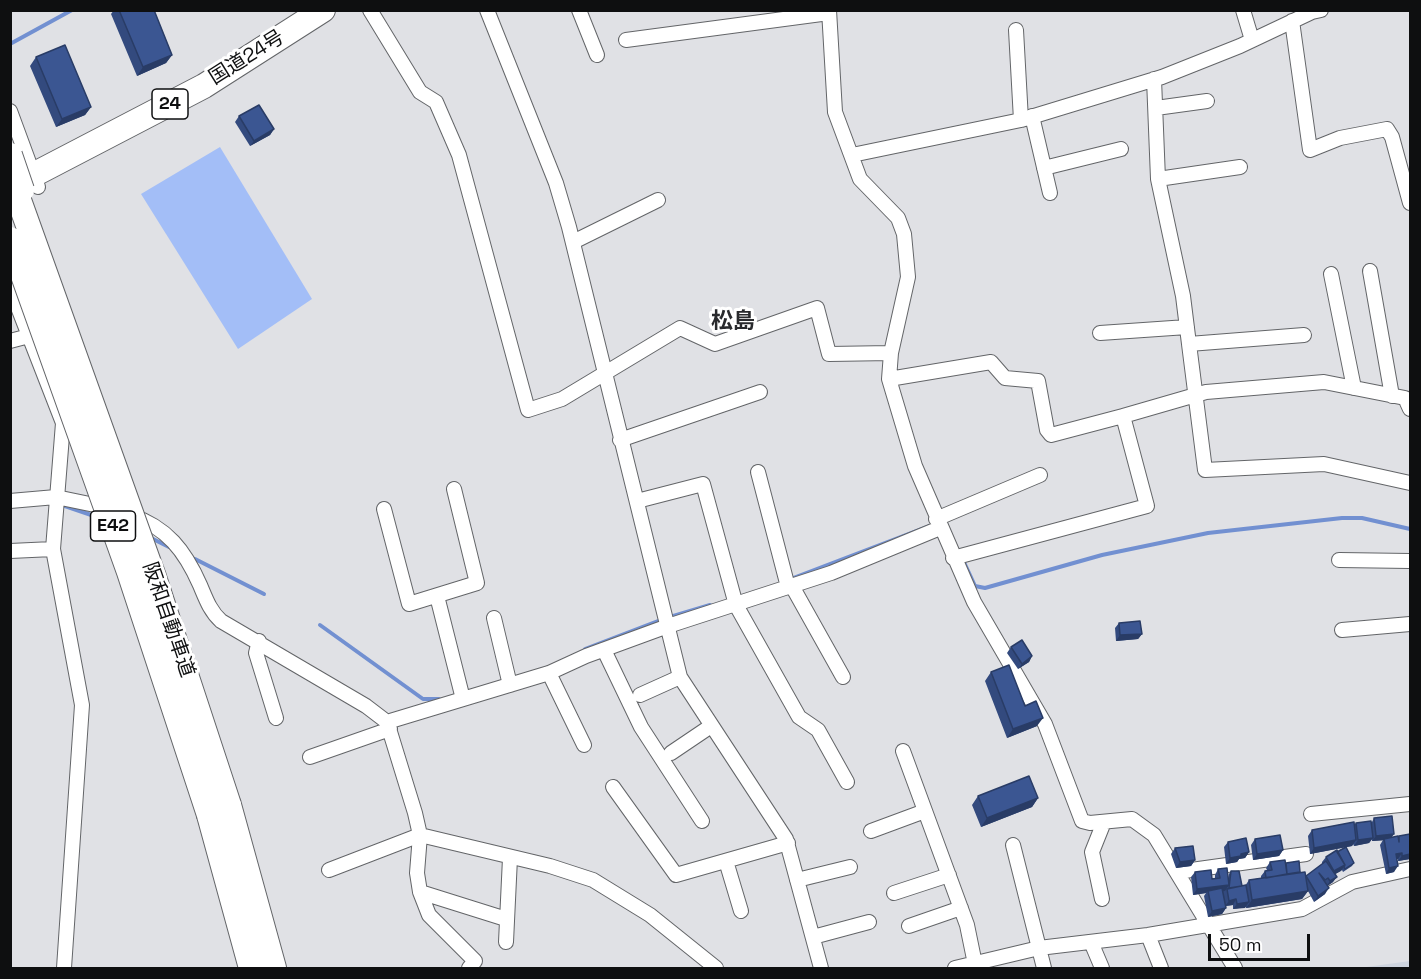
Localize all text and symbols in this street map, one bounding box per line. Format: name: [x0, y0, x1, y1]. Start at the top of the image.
street label: 国道24号: [205, 26, 289, 90]
road number: 24: [152, 89, 188, 119]
district label: 松島: [711, 309, 755, 335]
road number: E42: [90, 511, 136, 541]
street label: 阪和自動車道: [137, 559, 199, 681]
scale bar: [1211, 922, 1313, 960]
text: 50 m: [1219, 933, 1261, 956]

